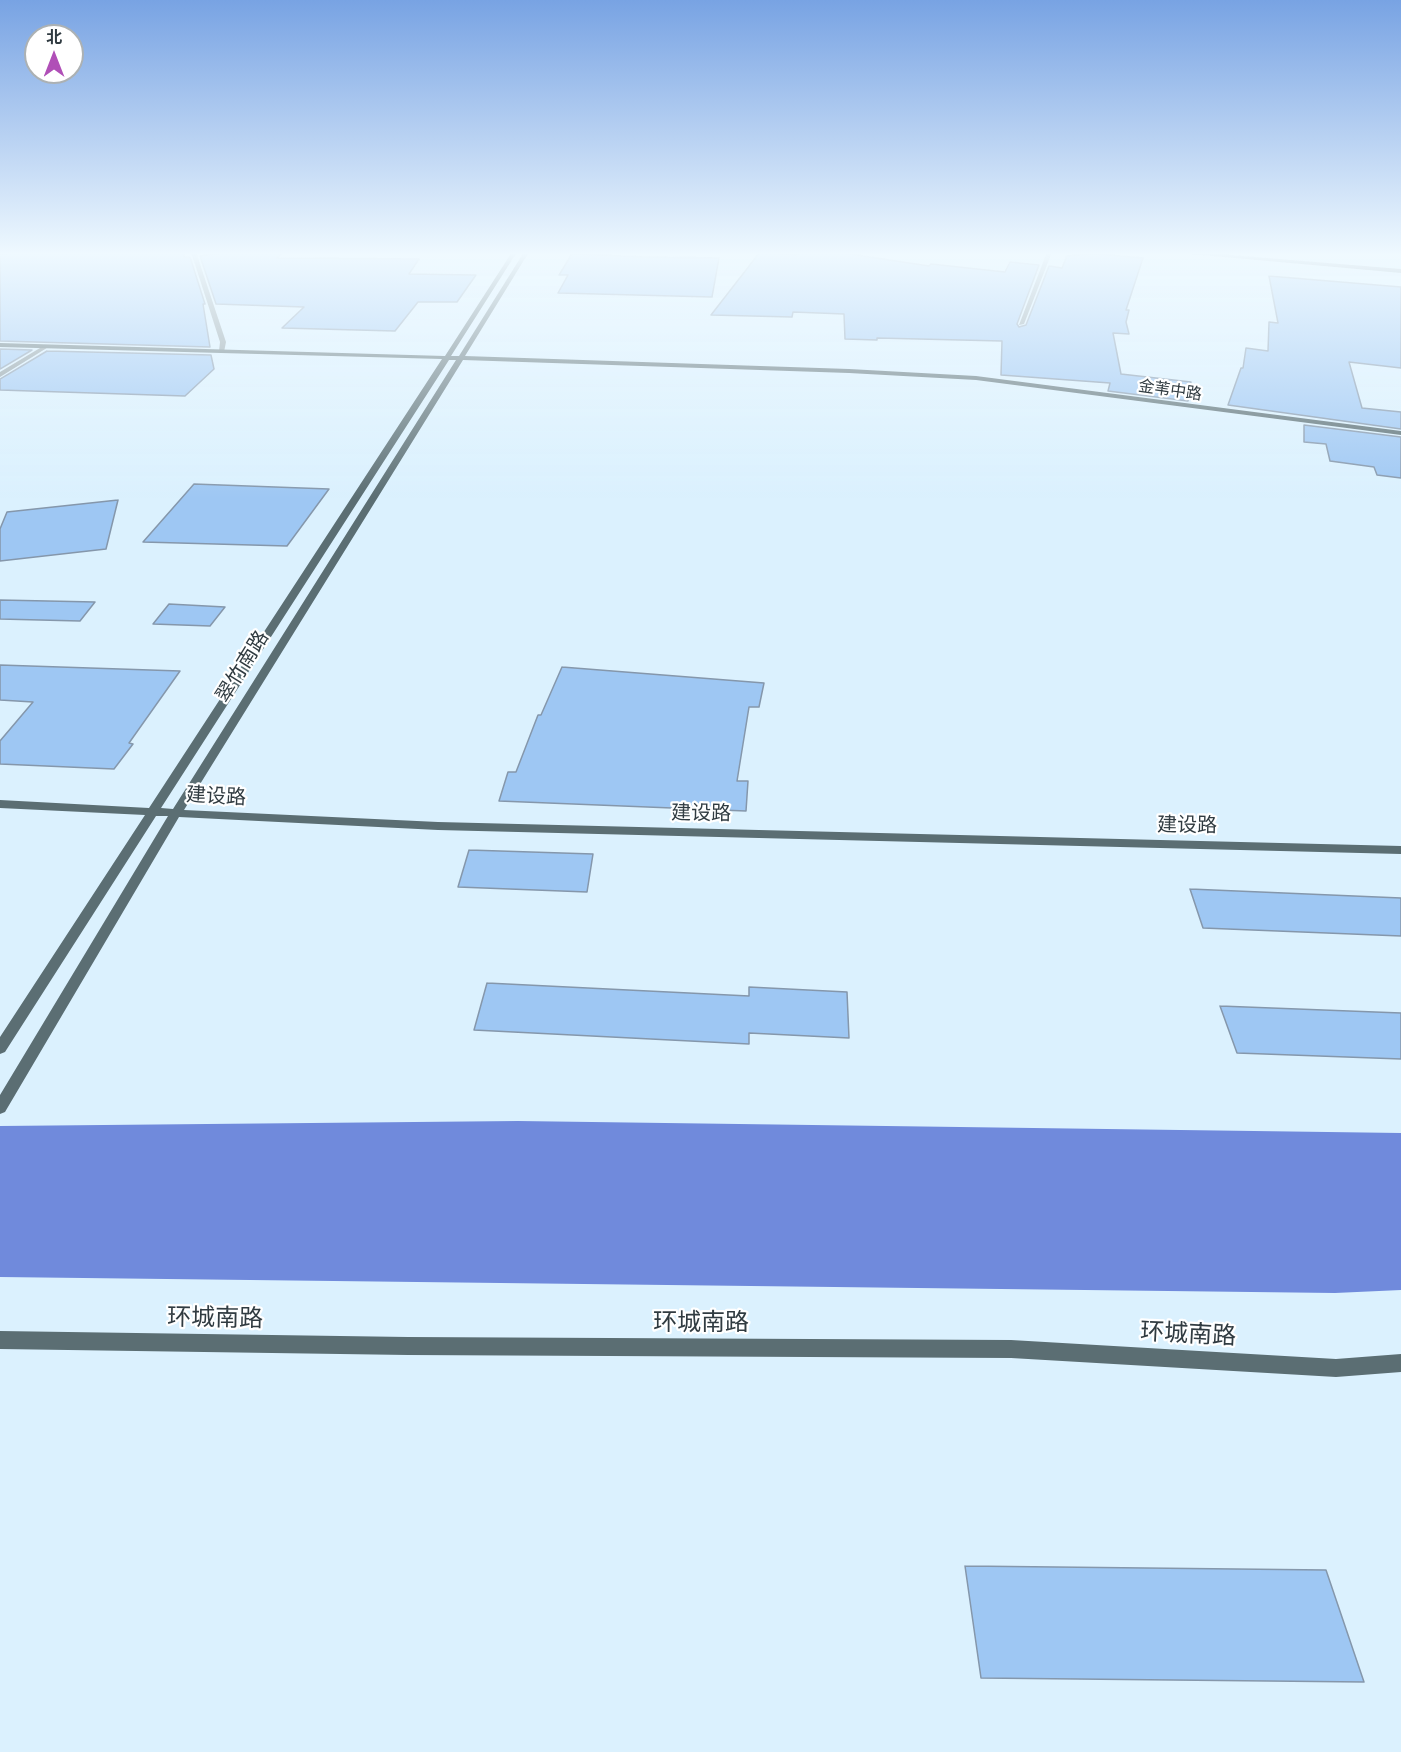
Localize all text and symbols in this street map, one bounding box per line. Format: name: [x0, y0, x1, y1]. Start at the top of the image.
north arrow: [24, 24, 84, 84]
text: 北: [46, 27, 62, 48]
street label: 金苇中路: [1137, 377, 1203, 405]
street label: 翠竹南路: [212, 627, 274, 707]
street label: 建设路: [185, 783, 247, 811]
street label: 建设路: [671, 801, 731, 827]
street label: 建设路: [1157, 813, 1217, 839]
street label: 环城南路: [167, 1304, 263, 1334]
street label: 环城南路: [653, 1309, 749, 1337]
street label: 环城南路: [1139, 1318, 1237, 1352]

